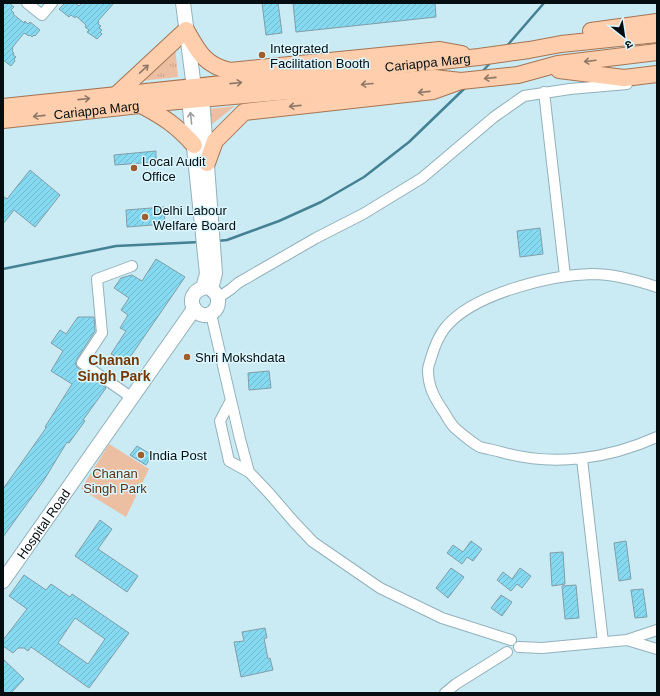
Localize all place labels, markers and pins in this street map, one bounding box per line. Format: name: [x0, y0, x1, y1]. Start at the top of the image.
place label: Integrated Facilitation Booth: [270, 41, 370, 71]
marker: Integrated Facilitation Booth: [257, 50, 267, 60]
place label: Local Audit Office: [142, 154, 206, 184]
marker: Local Audit Office: [129, 163, 139, 173]
place label: Delhi Labour Welfare Board: [153, 203, 236, 233]
marker: Delhi Labour Welfare Board: [140, 212, 150, 222]
place label: Shri Mokshdata: [195, 350, 286, 365]
marker: Shri Mokshdata: [182, 352, 192, 362]
place label: India Post: [149, 448, 207, 463]
marker: India Post: [136, 450, 146, 460]

